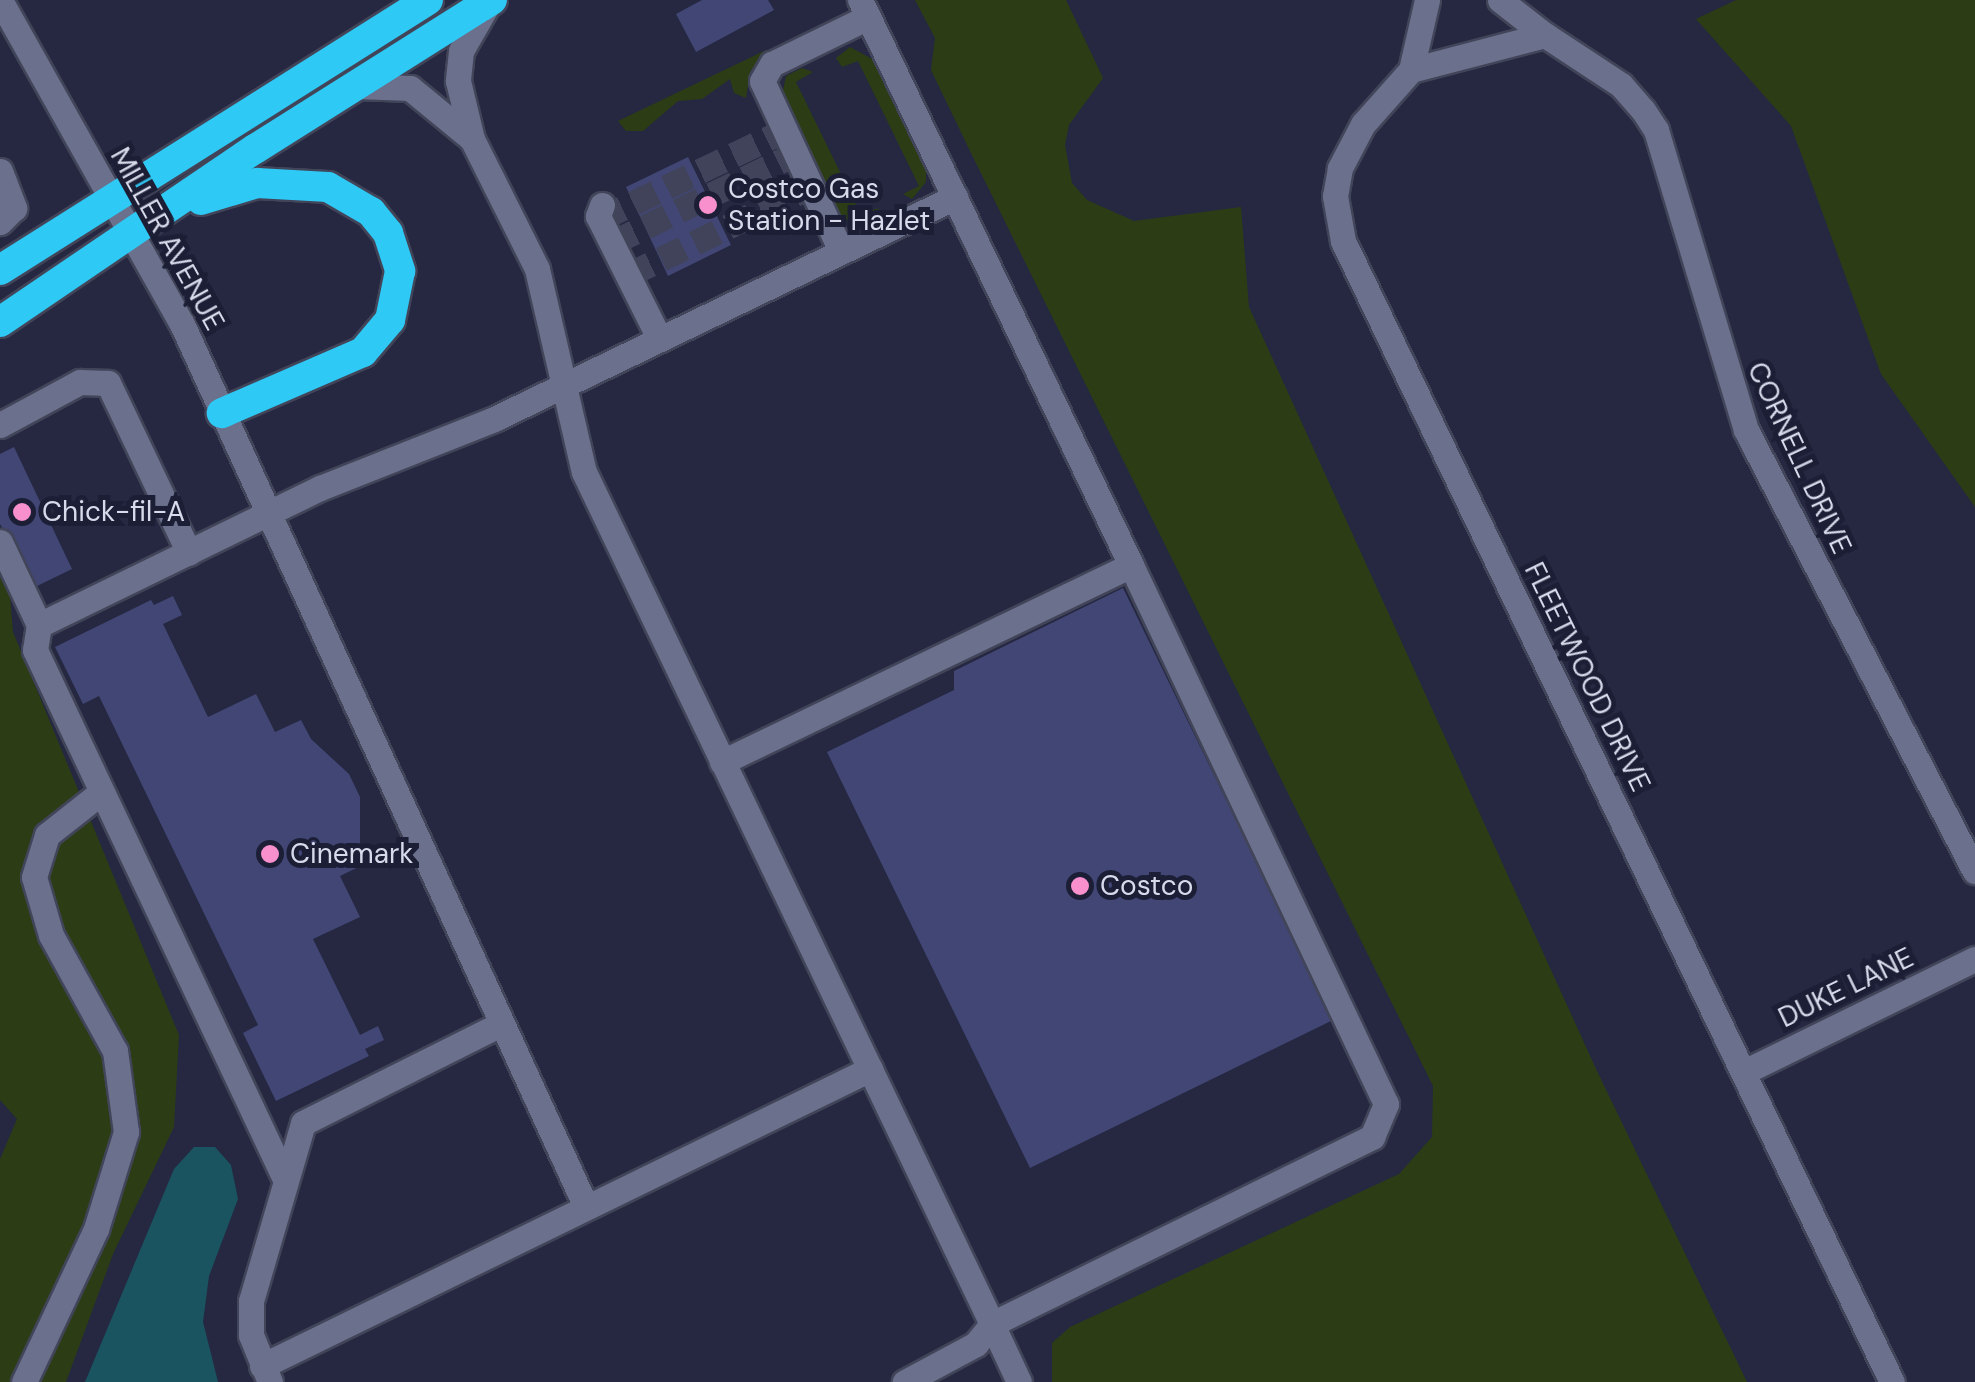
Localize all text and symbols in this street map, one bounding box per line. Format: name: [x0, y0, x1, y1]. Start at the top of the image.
street label: MILLER AVENUE: [103, 142, 231, 336]
place label: Costco Gas Station - Hazlet: [728, 172, 930, 238]
marker: Costco Gas Station - Hazlet: [697, 194, 719, 216]
street label: CORNELL DRIVE: [1740, 357, 1858, 559]
place label: Chick-fil-A: [42, 495, 185, 529]
marker: Chick-fil-A: [11, 501, 33, 523]
street label: FLEETWOOD DRIVE: [1517, 557, 1657, 797]
place label: Cinemark: [290, 837, 413, 871]
marker: Cinemark: [259, 843, 281, 865]
place label: Costco: [1100, 869, 1193, 903]
marker: Costco: [1069, 875, 1091, 897]
street label: DUKE LANE: [1773, 941, 1919, 1035]

